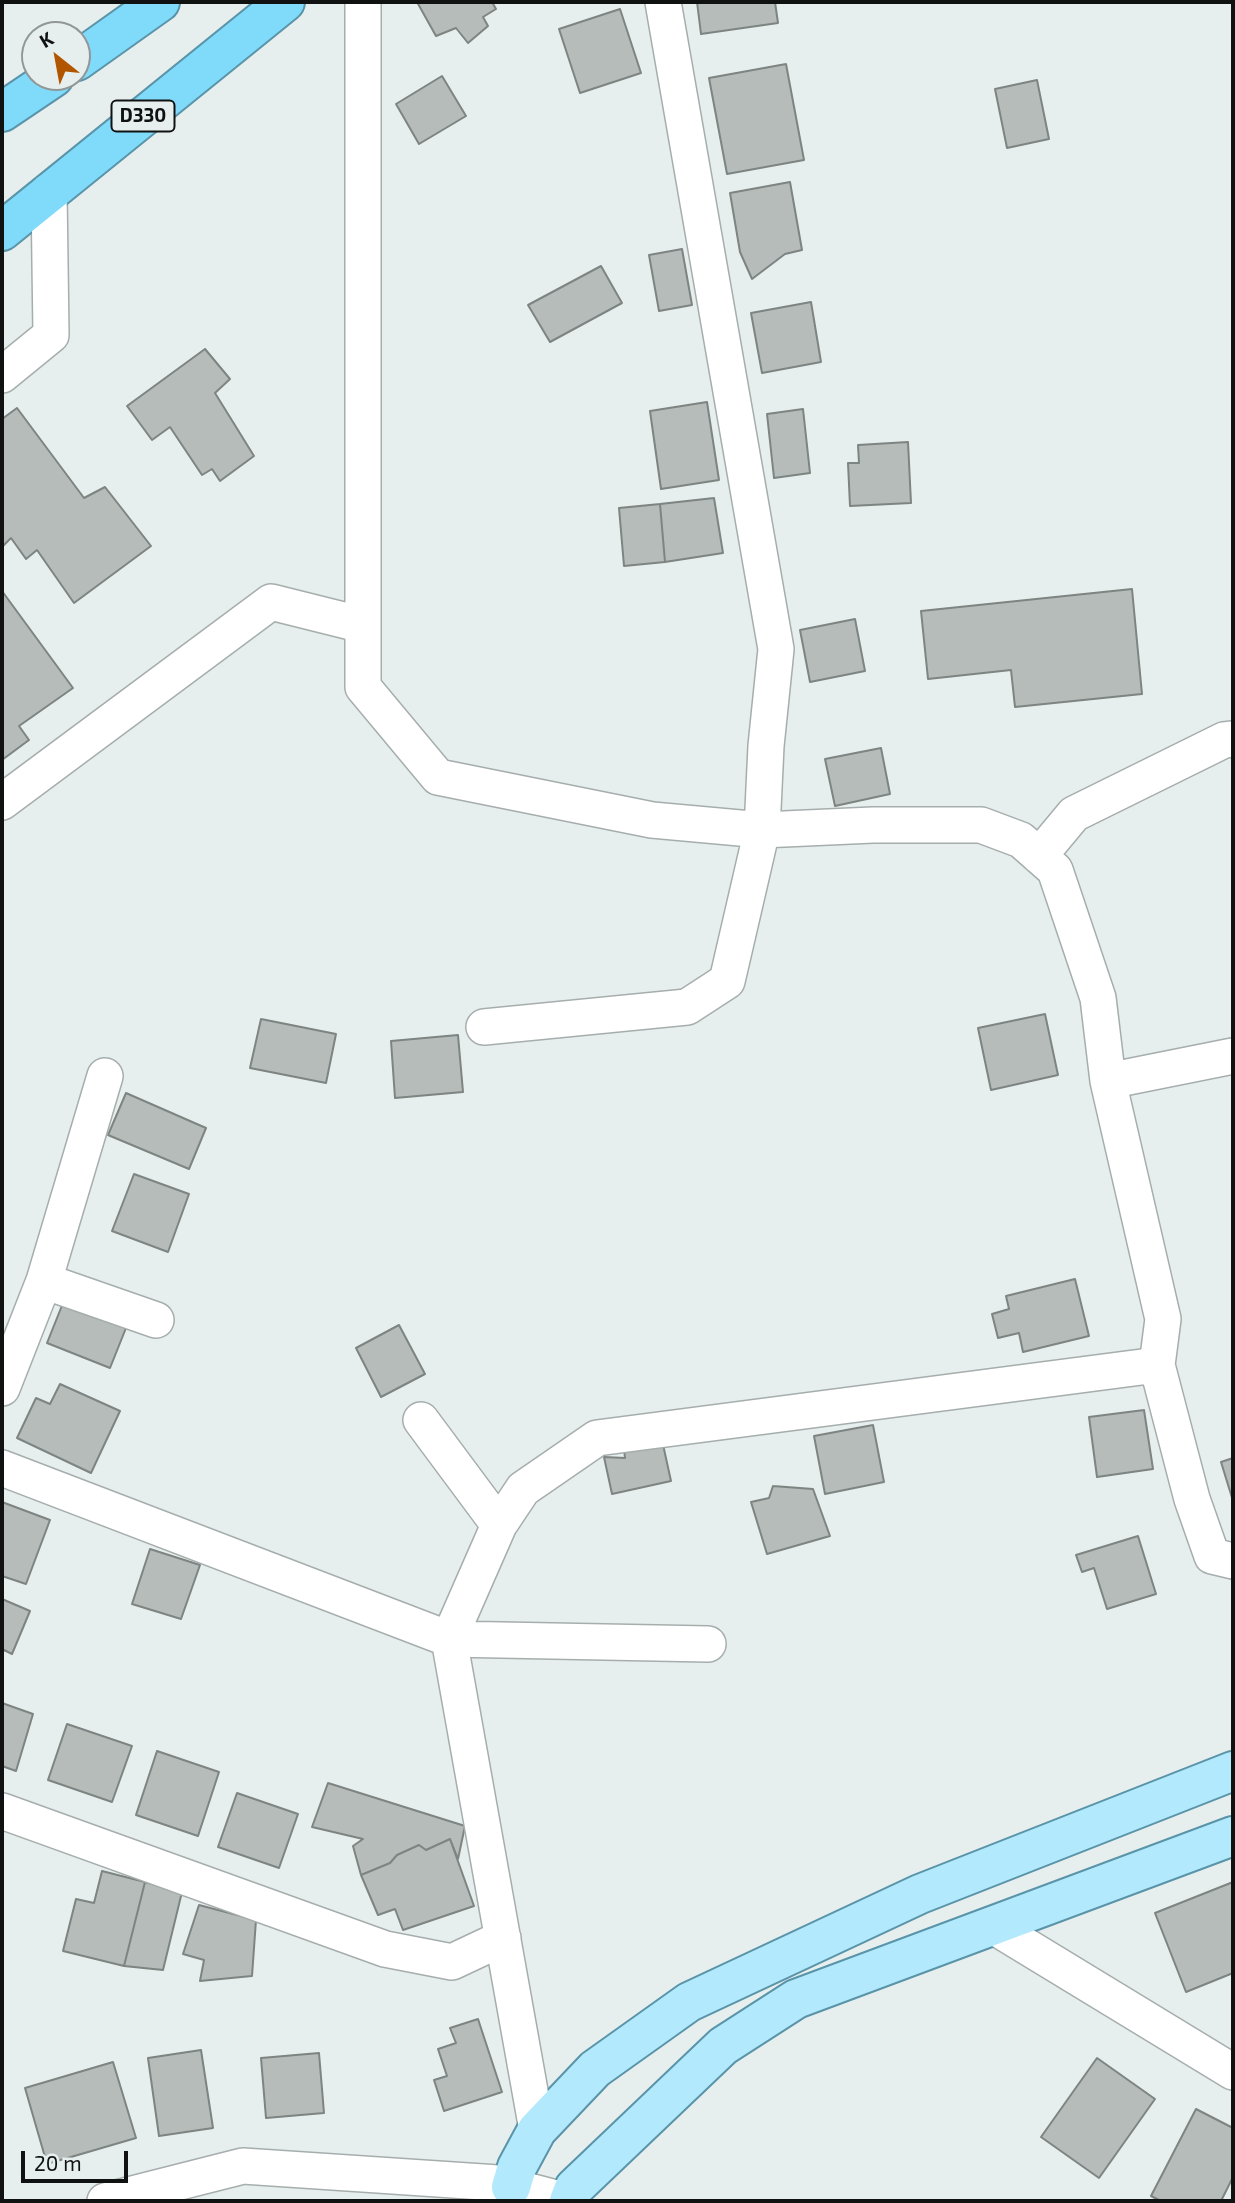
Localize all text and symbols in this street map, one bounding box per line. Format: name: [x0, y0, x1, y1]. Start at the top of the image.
north arrow: [21, 21, 91, 91]
text: K: [35, 26, 57, 52]
road number: D330: [111, 100, 174, 132]
scale bar: [24, 2136, 131, 2180]
text: 20 m: [34, 2150, 82, 2175]

